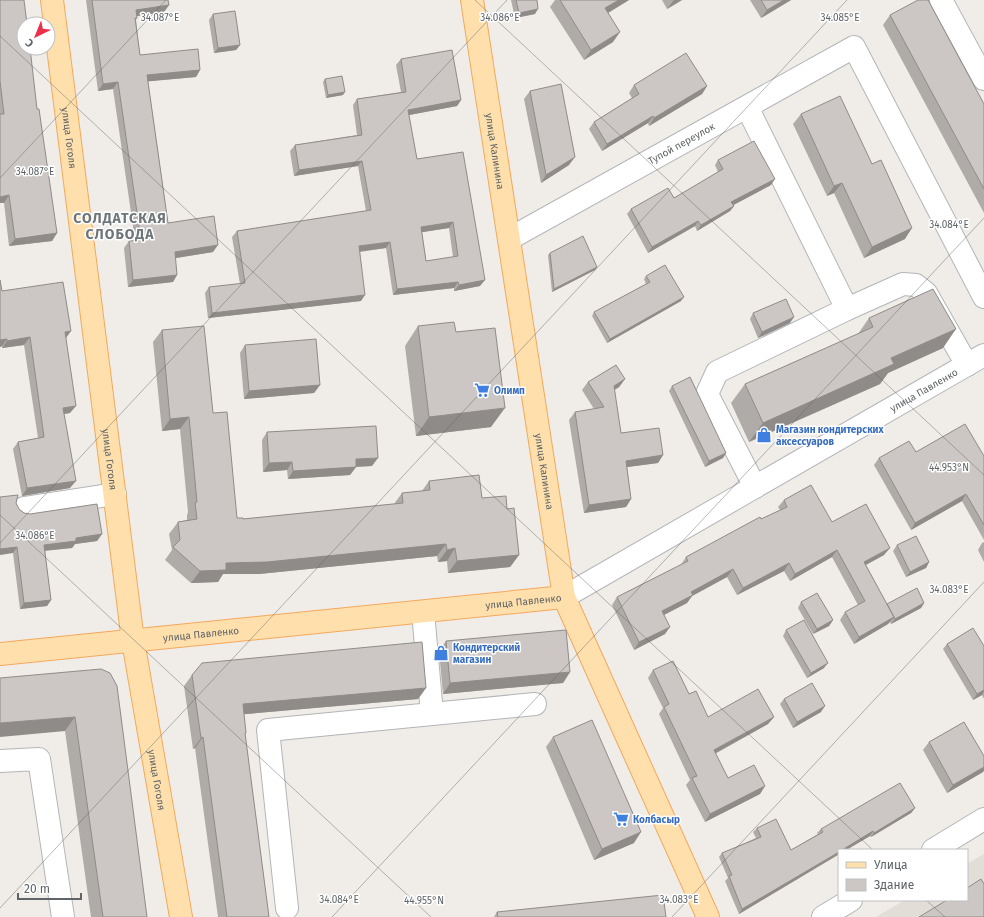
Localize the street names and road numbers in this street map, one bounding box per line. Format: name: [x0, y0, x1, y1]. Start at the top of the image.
street label: улица Гоголя: [59, 107, 78, 169]
street label: улица Калинина: [483, 112, 506, 190]
street label: Тупой переулок: [646, 120, 718, 167]
street label: улица Павленко: [888, 366, 960, 415]
street label: улица Гоголя: [99, 428, 119, 491]
street label: улица Калинина: [532, 433, 555, 511]
street label: улица Павленко: [485, 592, 562, 612]
street label: улица Павленко: [162, 625, 240, 644]
street label: улица Гоголя: [145, 749, 167, 811]

